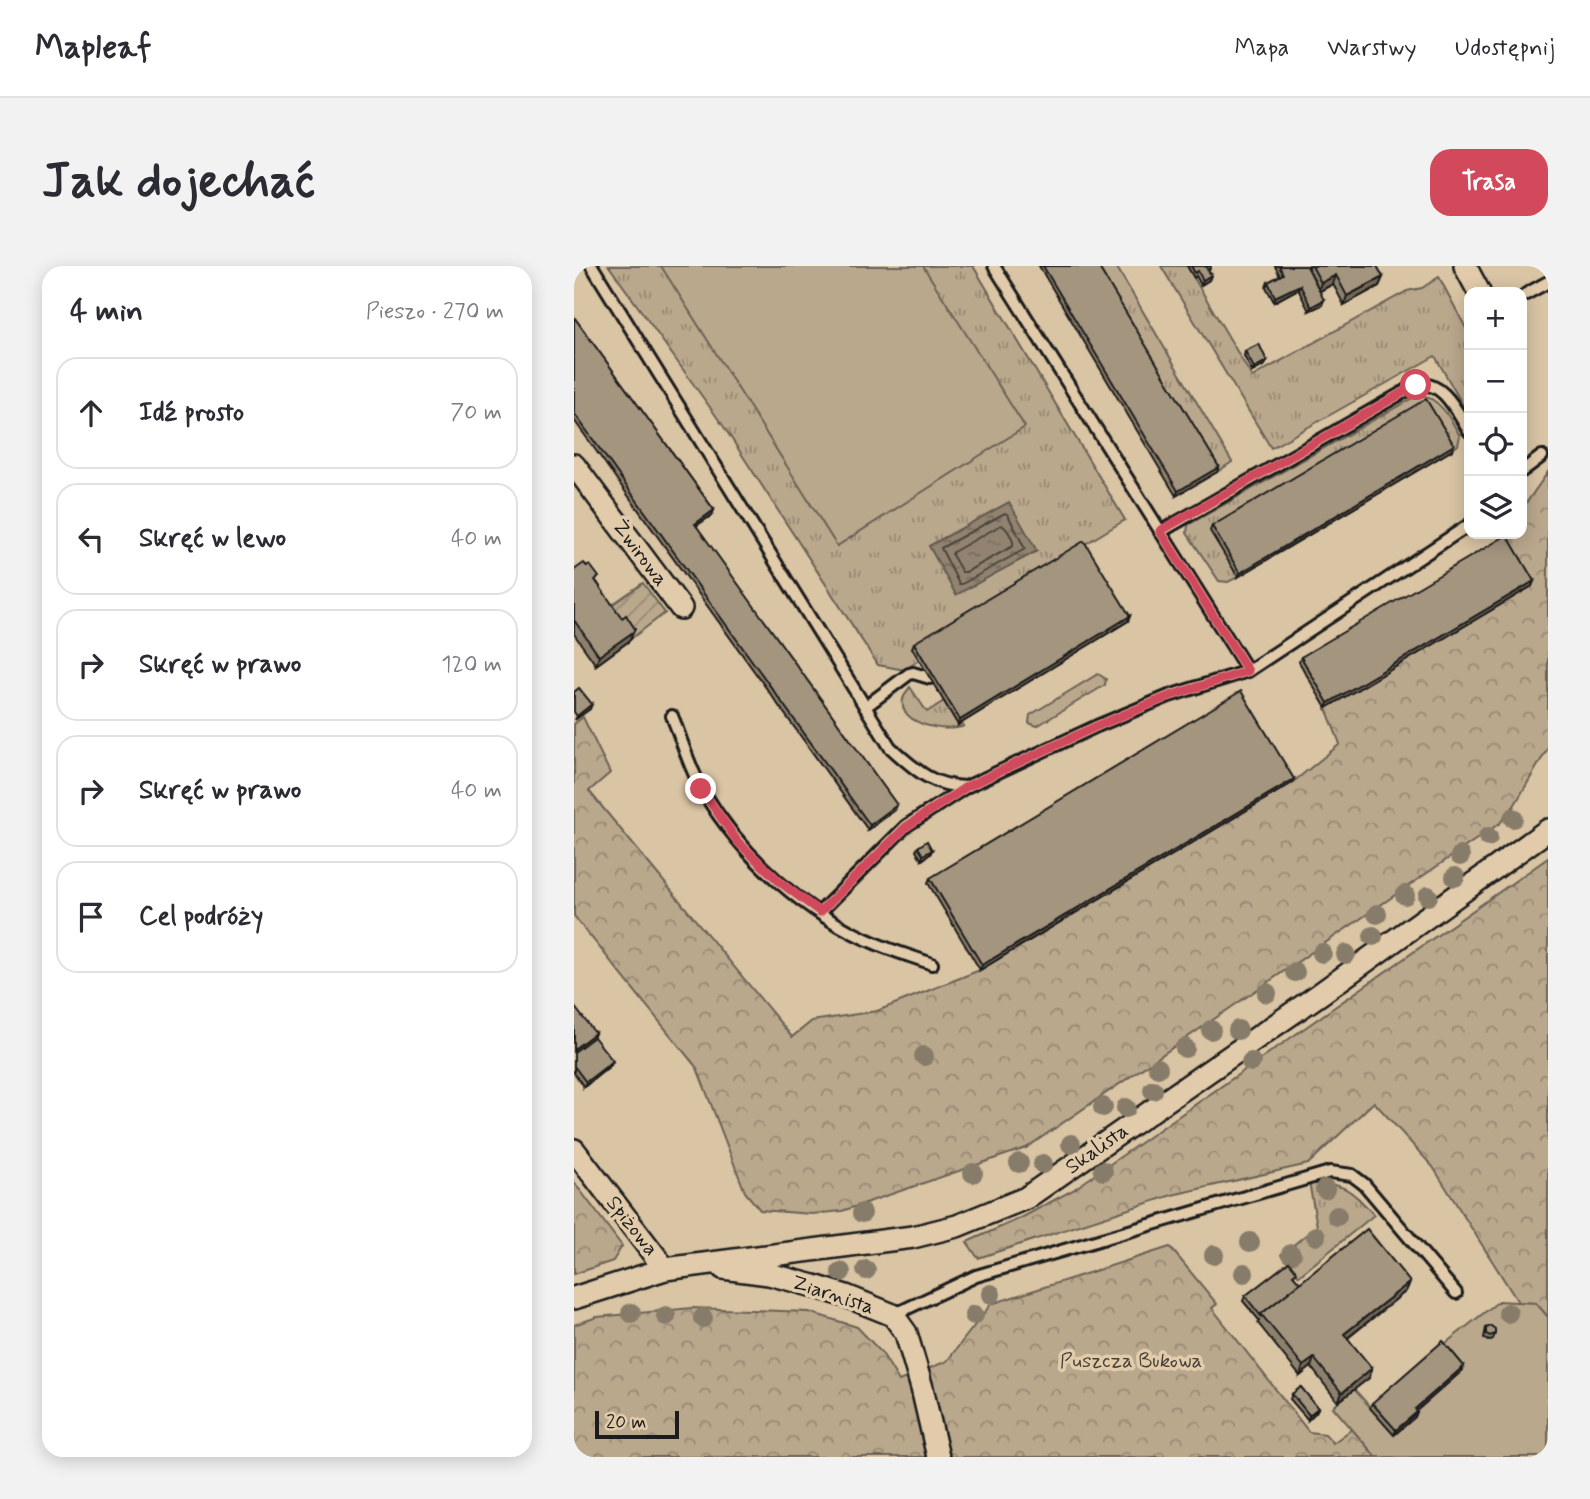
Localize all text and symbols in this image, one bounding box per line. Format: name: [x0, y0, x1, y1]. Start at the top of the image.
text: Mapleaf: [35, 26, 151, 70]
text: Mapa: [1234, 33, 1289, 64]
text: Warstwy: [1327, 33, 1417, 64]
text: Udostępnij: [1455, 33, 1555, 64]
button: Trasa: [1430, 149, 1548, 216]
text: Jak dojechać: [42, 150, 315, 215]
map controls: [1464, 287, 1527, 539]
button: +: [1464, 287, 1527, 350]
text: 4 min: [70, 292, 143, 331]
text: Pieszo · 270 m: [366, 297, 504, 327]
button: −: [1464, 350, 1527, 413]
route start: [1400, 369, 1431, 400]
icon: ahead: [72, 394, 110, 432]
text: Idź prosto: [139, 396, 244, 430]
text: 70 m: [450, 398, 502, 428]
button: locate: [1464, 413, 1527, 476]
button: layers: [1464, 476, 1527, 539]
street label: Żwirowa: [606, 514, 674, 592]
icon: left: [72, 520, 110, 558]
text: Skręć w lewo: [139, 522, 286, 556]
text: 40 m: [451, 524, 502, 554]
icon: right: [72, 646, 110, 684]
text: Skręć w prawo: [139, 648, 301, 682]
text: 120 m: [441, 650, 502, 680]
icon: right: [72, 772, 110, 810]
route end: [685, 773, 716, 804]
text: Skręć w prawo: [139, 774, 301, 808]
text: 40 m: [451, 776, 502, 806]
icon: arrive: [72, 898, 110, 936]
text: Cel podróży: [139, 900, 263, 934]
street label: Skalista: [1060, 1117, 1134, 1181]
street label: Spiżowa: [600, 1190, 664, 1262]
street label: Ziarnista: [788, 1269, 878, 1321]
park label: Puszcza Bukowa: [1060, 1347, 1202, 1375]
scale bar: [595, 1408, 679, 1440]
text: 20 m: [606, 1410, 646, 1435]

